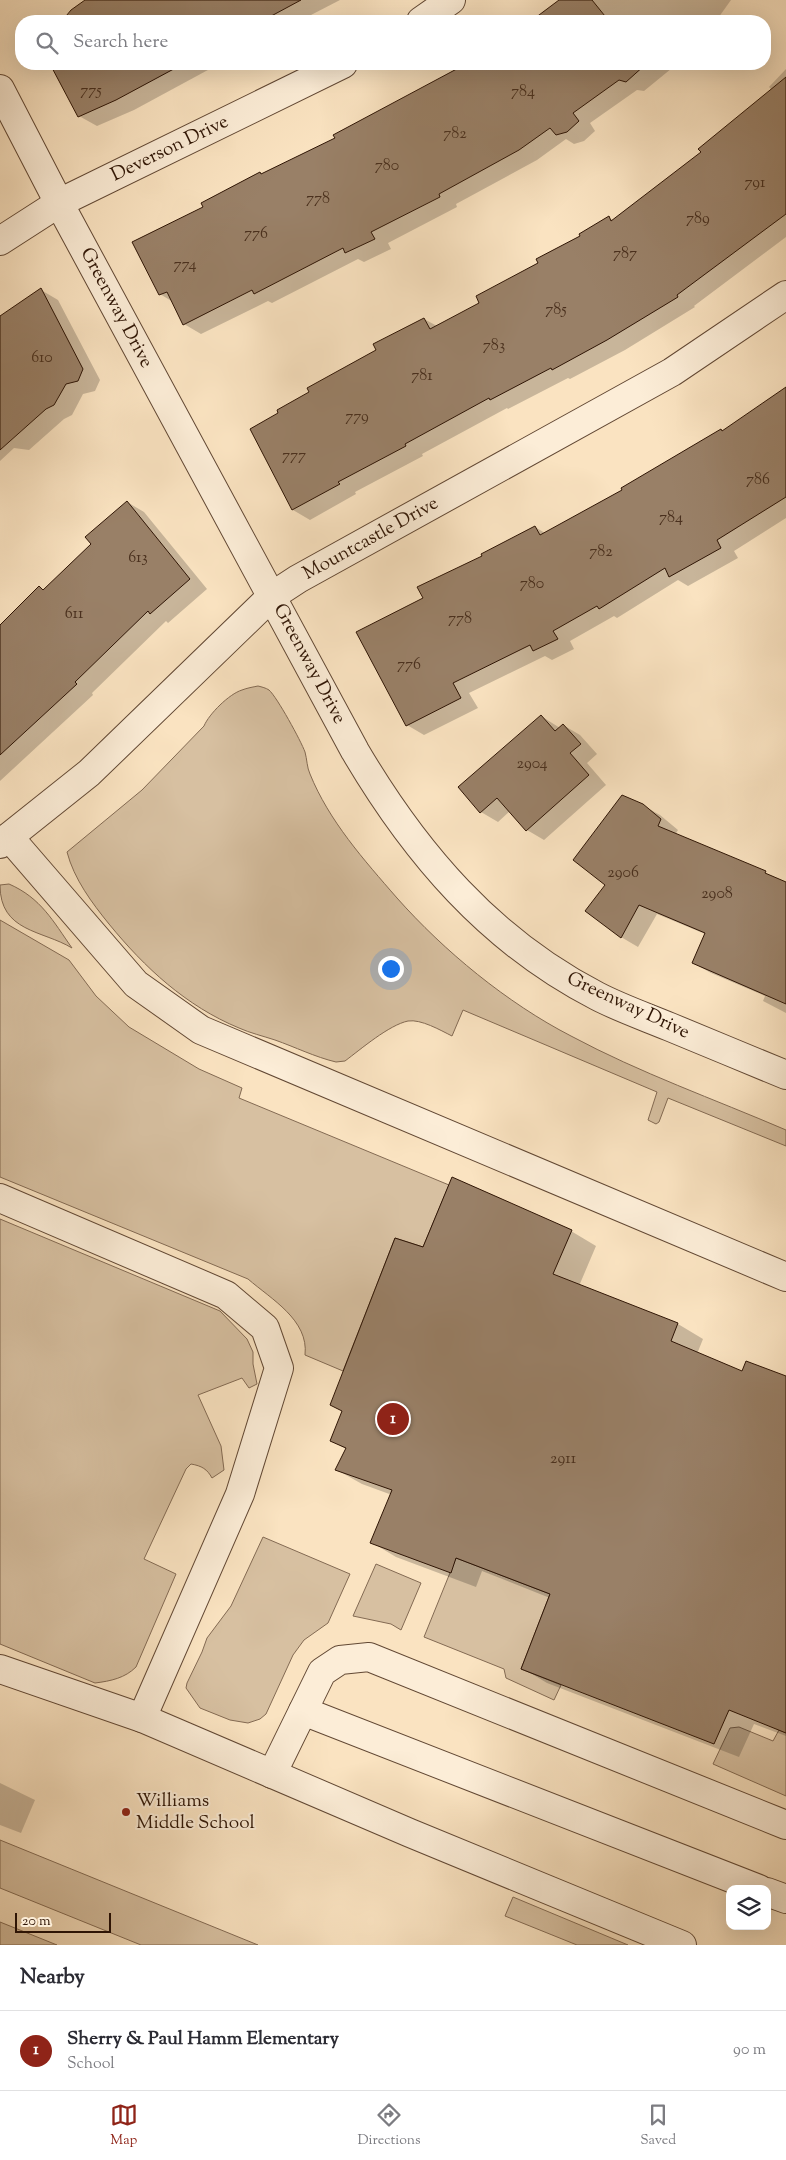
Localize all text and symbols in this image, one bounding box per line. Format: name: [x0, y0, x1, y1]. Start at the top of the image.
search box: [15, 15, 771, 70]
icon: search: [33, 29, 61, 57]
text: Search here: [73, 29, 168, 56]
house number: 775: [80, 80, 102, 103]
house number: 784: [511, 81, 535, 104]
street label: Deverson Drive: [107, 109, 233, 189]
house number: 782: [443, 123, 467, 146]
house number: 780: [375, 155, 399, 178]
house number: 791: [745, 172, 766, 195]
house number: 778: [306, 188, 330, 211]
house number: 789: [686, 208, 710, 231]
house number: 776: [244, 223, 268, 246]
street label: Greenway Drive: [73, 243, 159, 373]
house number: 787: [613, 243, 637, 266]
house number: 774: [173, 254, 197, 277]
house number: 785: [545, 299, 567, 322]
house number: 783: [483, 335, 505, 358]
house number: 610: [31, 347, 53, 370]
house number: 781: [411, 365, 433, 388]
house number: 779: [345, 406, 369, 429]
house number: 777: [282, 445, 306, 468]
house number: 786: [746, 469, 770, 492]
street label: Mountcastle Drive: [298, 490, 444, 587]
house number: 784: [659, 507, 683, 530]
house number: 782: [589, 541, 613, 564]
house number: 613: [128, 547, 148, 570]
house number: 780: [520, 573, 544, 596]
street label: Greenway Drive: [266, 599, 352, 729]
house number: 611: [65, 603, 84, 626]
house number: 778: [448, 608, 472, 631]
house number: 776: [397, 654, 421, 677]
house number: 2904: [516, 753, 548, 776]
house number: 2906: [607, 862, 639, 885]
house number: 2908: [701, 883, 733, 906]
your location: [378, 956, 404, 982]
street label: Greenway Drive: [562, 966, 694, 1046]
pin: 1: [377, 1400, 409, 1438]
house number: 2911: [550, 1448, 577, 1471]
place label: Williams Middle School: [136, 1788, 255, 1837]
marker: Williams Middle School: [120, 1806, 132, 1818]
map controls: [726, 1885, 771, 1930]
button: layers: [726, 1885, 771, 1930]
scale bar: [15, 1910, 111, 1933]
text: 20 m: [22, 1912, 51, 1932]
text: Nearby: [20, 1963, 85, 1993]
text: Sherry & Paul Hamm Elementary: [67, 2026, 339, 2053]
text: 1: [33, 2039, 39, 2062]
text: 90 m: [733, 2039, 766, 2062]
text: School: [67, 2053, 115, 2076]
tab: Map: [110, 2101, 138, 2151]
tab: Directions: [357, 2101, 421, 2151]
tab: Saved: [640, 2101, 676, 2151]

